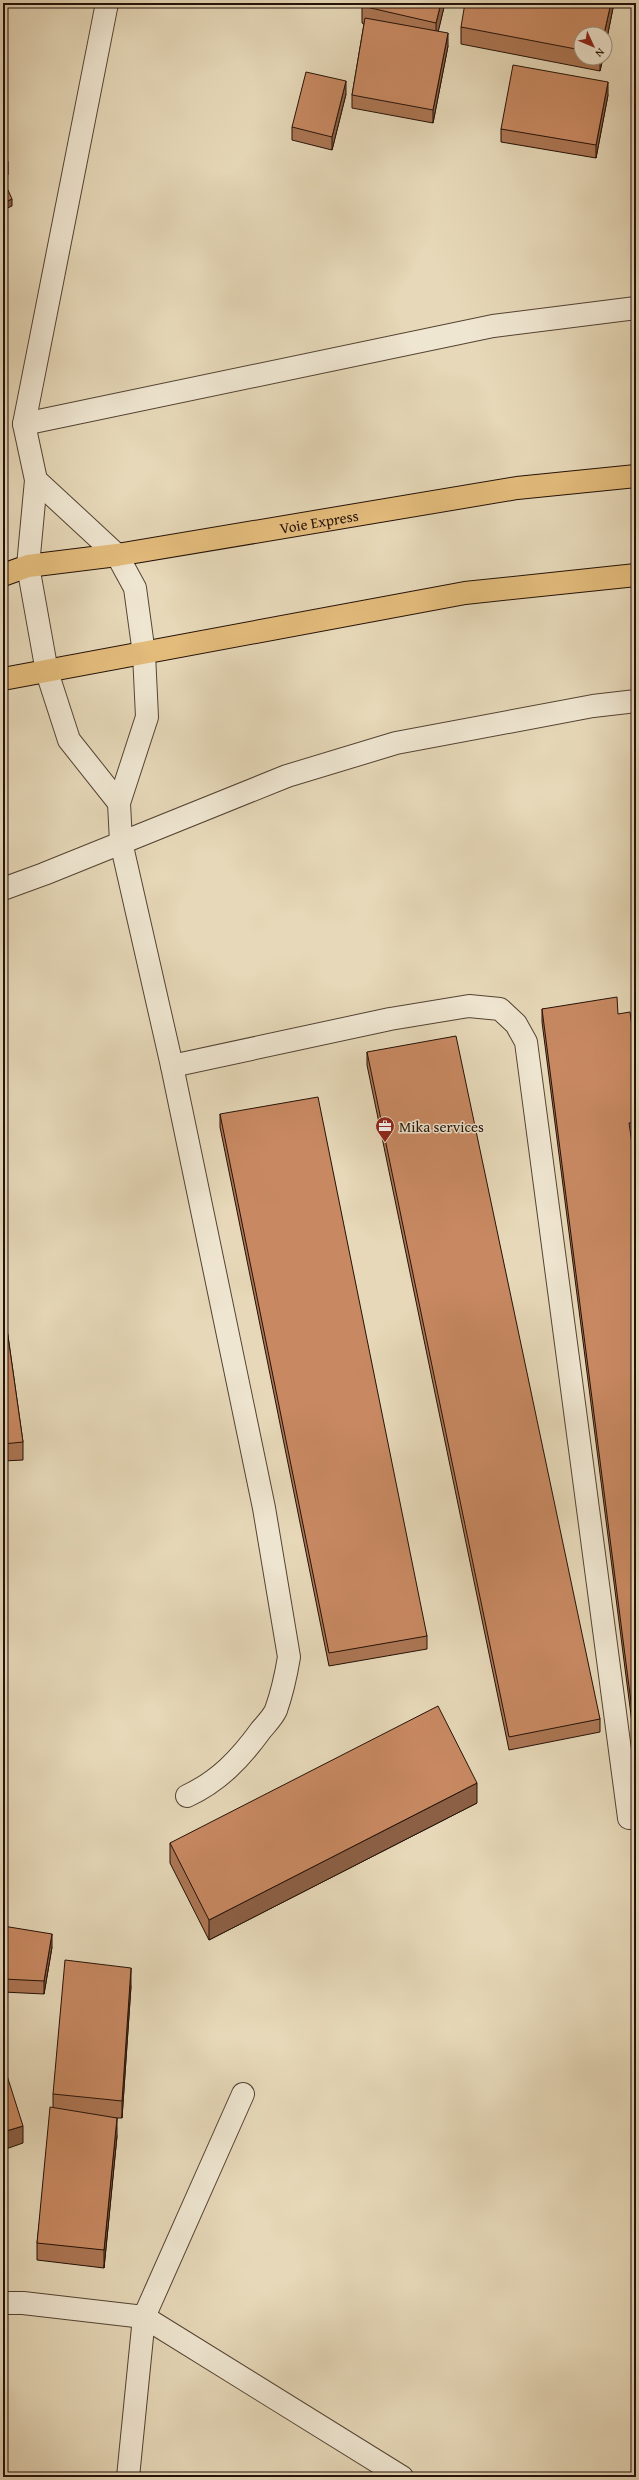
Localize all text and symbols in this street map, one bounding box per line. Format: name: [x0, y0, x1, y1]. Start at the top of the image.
north arrow: [573, 26, 613, 66]
text: N: [591, 45, 609, 62]
street label: Voie Express: [278, 504, 360, 538]
office icon: Mika services: [374, 1115, 396, 1143]
place label: Mika services: [399, 1116, 484, 1137]

